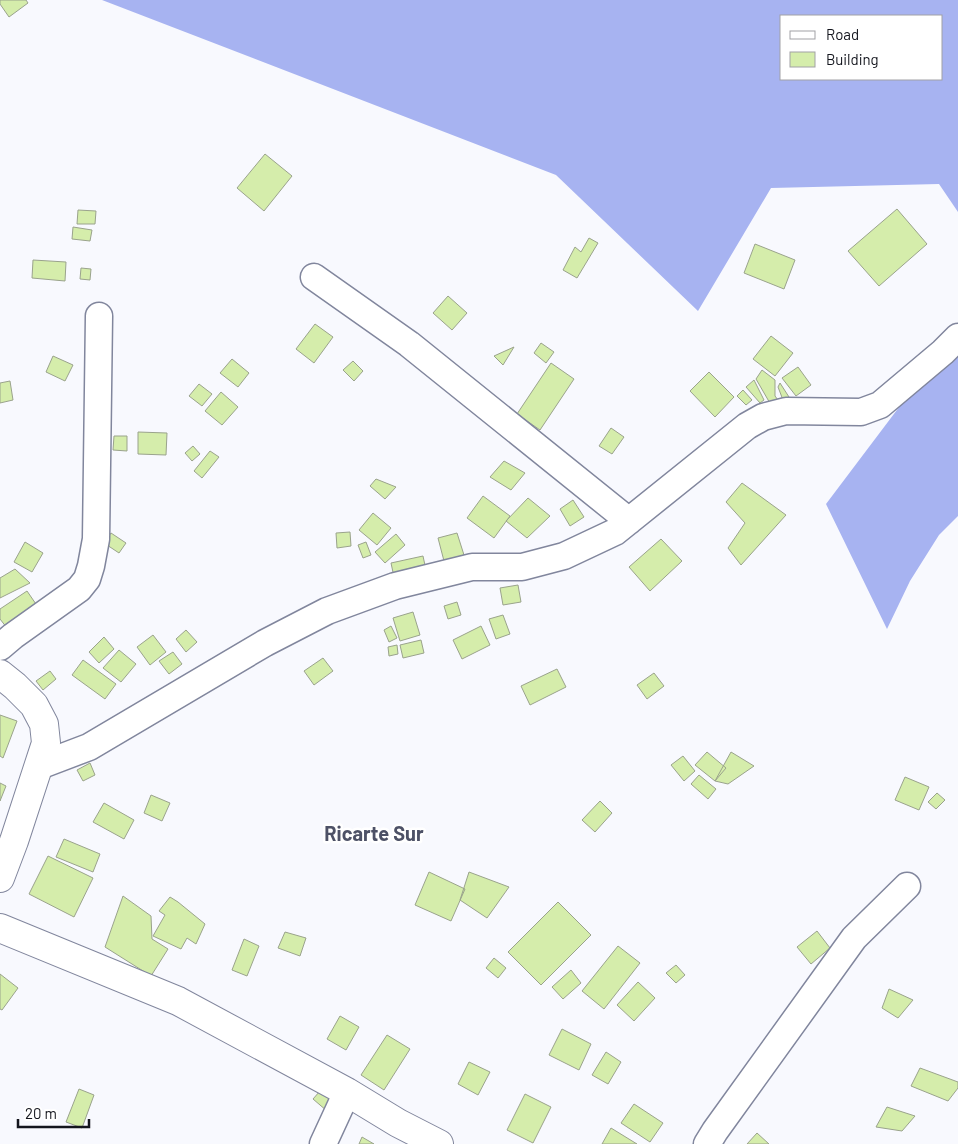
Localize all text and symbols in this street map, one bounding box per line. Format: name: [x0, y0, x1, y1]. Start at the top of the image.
legend: [780, 15, 943, 80]
text: Road: [826, 25, 859, 43]
text: Building: [826, 50, 879, 68]
district label: Ricarte Sur: [324, 821, 424, 845]
scale bar: [18, 1096, 89, 1128]
text: 20 m: [25, 1104, 57, 1122]

